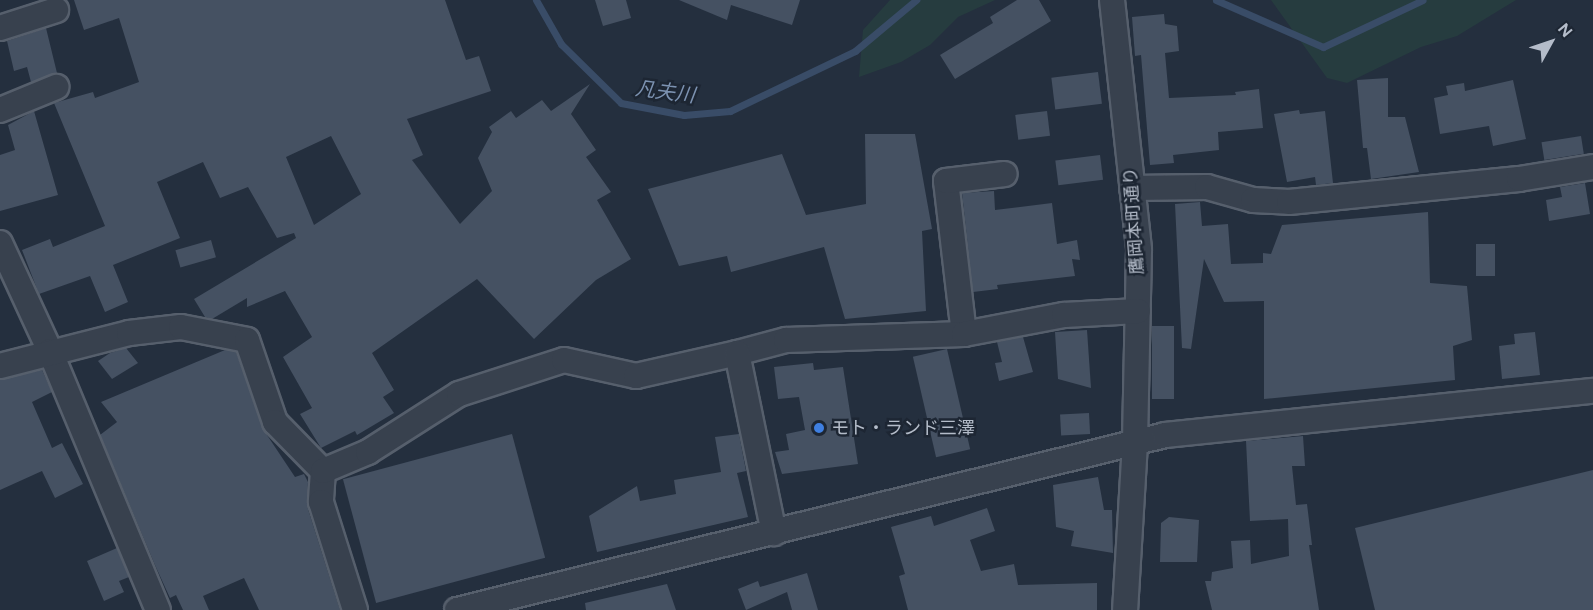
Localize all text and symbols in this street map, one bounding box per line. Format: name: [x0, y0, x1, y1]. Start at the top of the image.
north arrow: [1521, 12, 1581, 72]
text: N: [1554, 19, 1576, 41]
water label: 凡夫川: [634, 76, 696, 108]
street label: 鷹岡本町通り: [1119, 166, 1149, 276]
place label: モト・ランド三澤: [831, 417, 975, 439]
marker: モト・ランド三澤: [812, 421, 826, 435]

